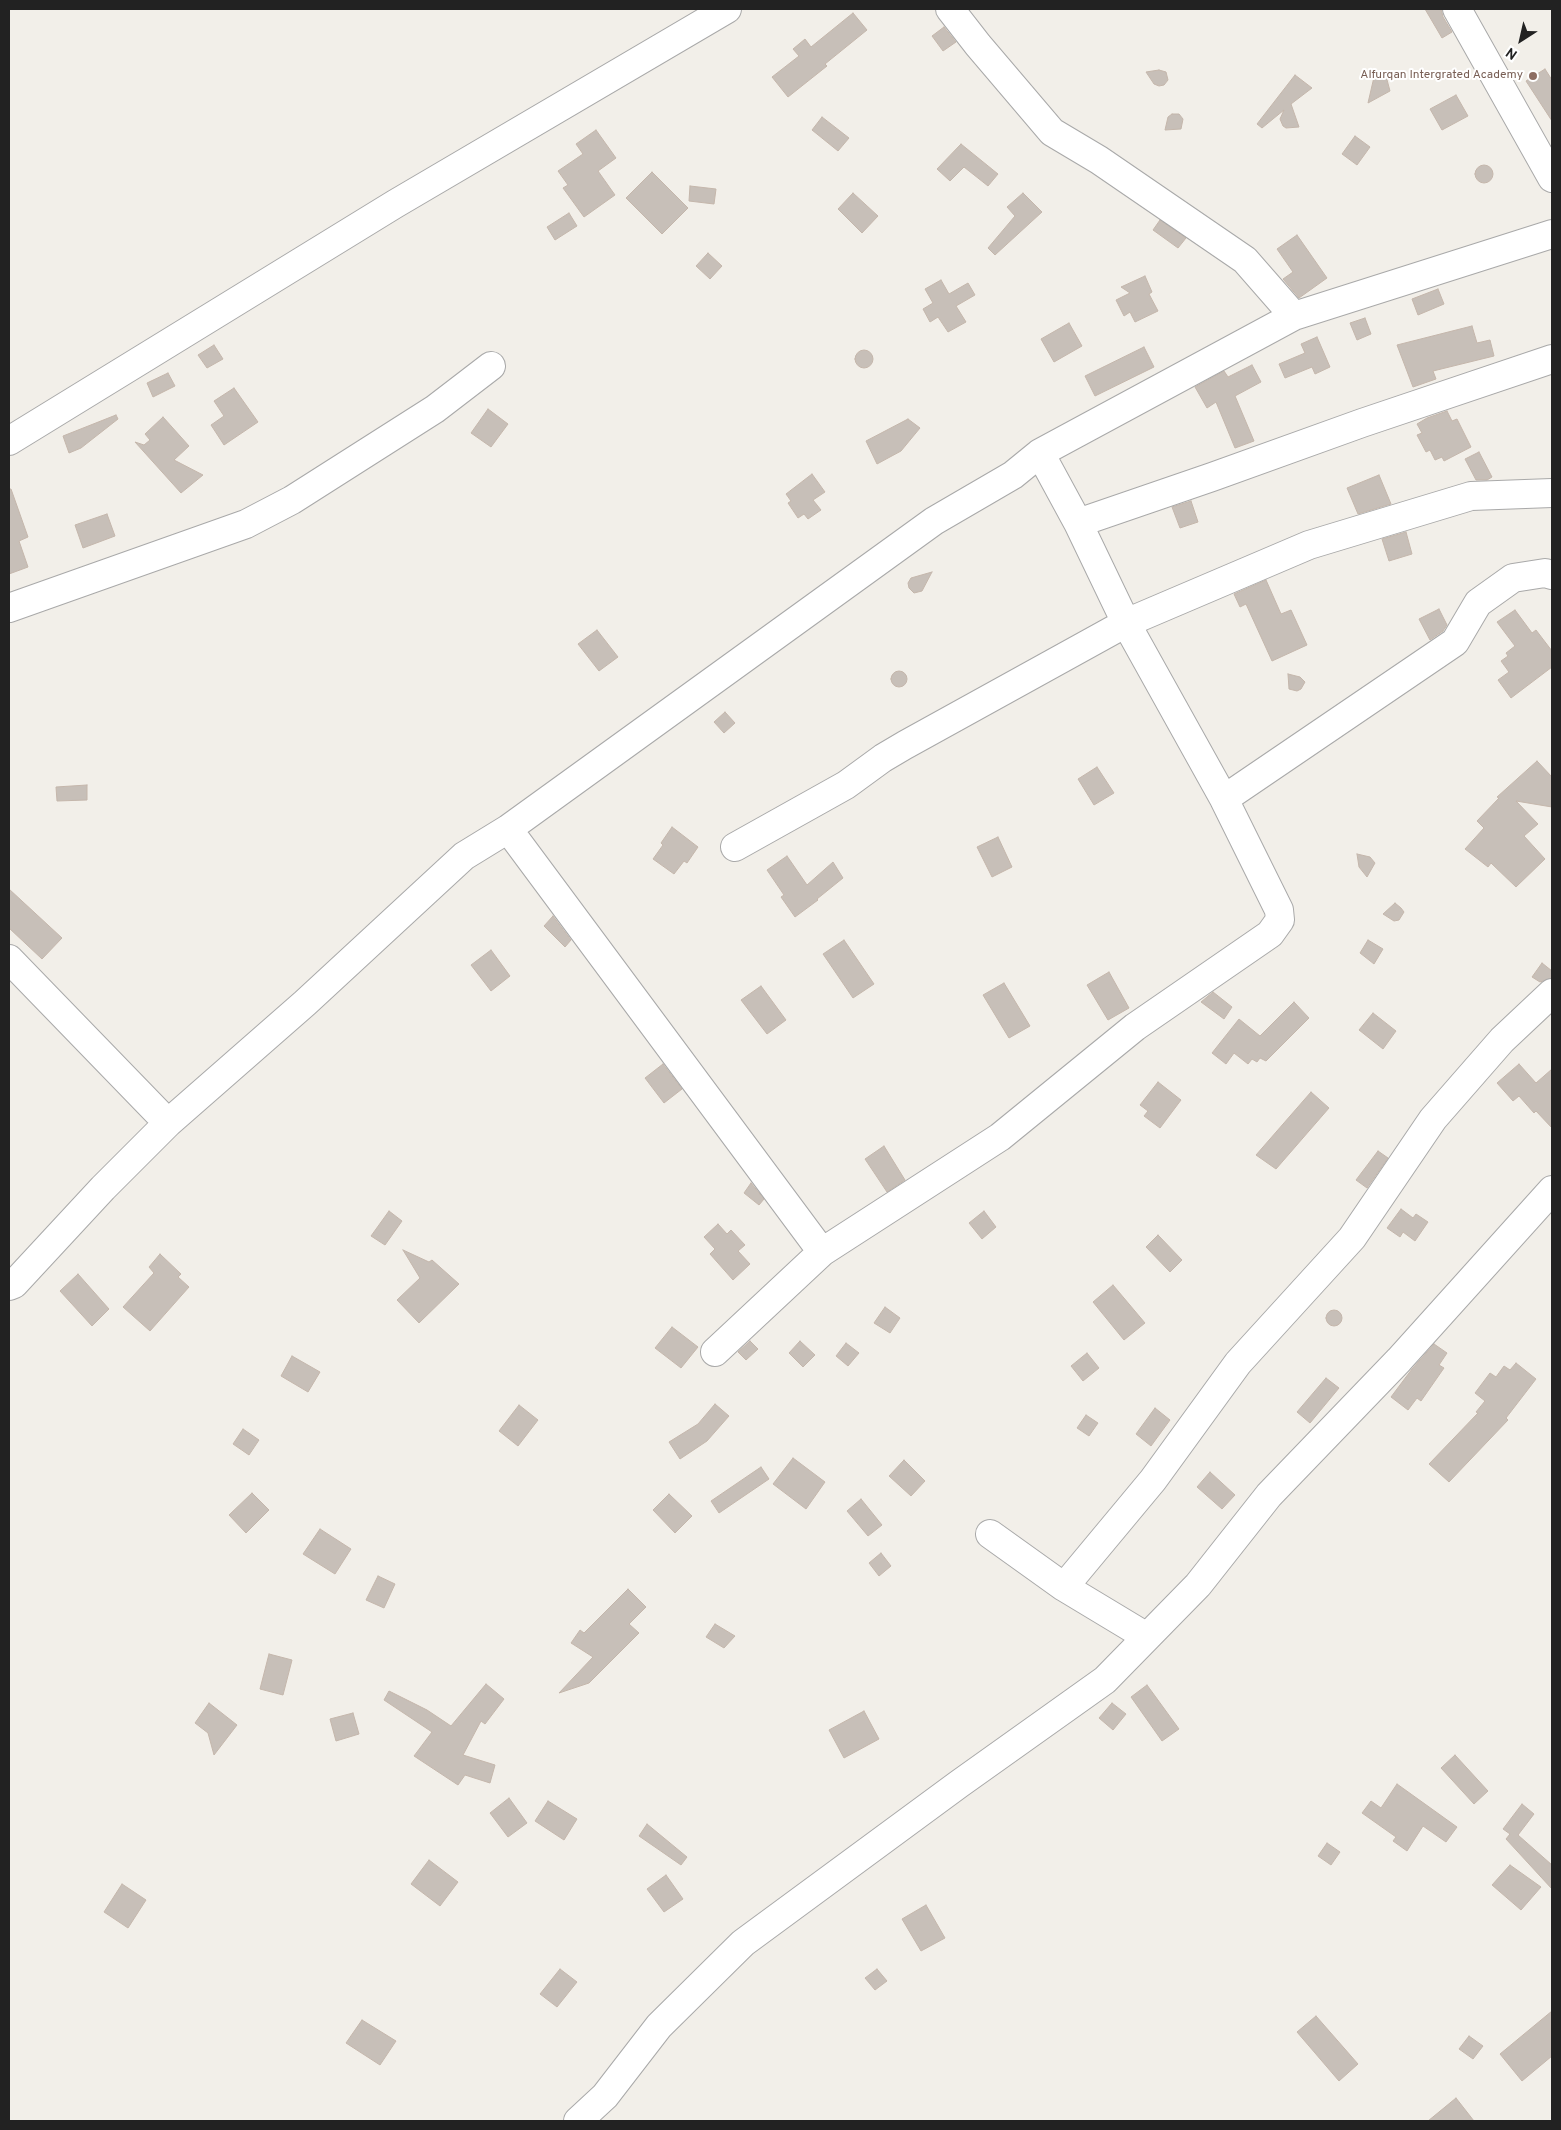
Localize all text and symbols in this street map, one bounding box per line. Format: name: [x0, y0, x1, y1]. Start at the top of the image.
north arrow: [1496, 15, 1546, 65]
text: N: [1503, 43, 1521, 63]
place label: Alfurqan Intergrated Academy: [1360, 69, 1523, 83]
marker: Alfurqan Intergrated Academy: [1527, 70, 1539, 82]

